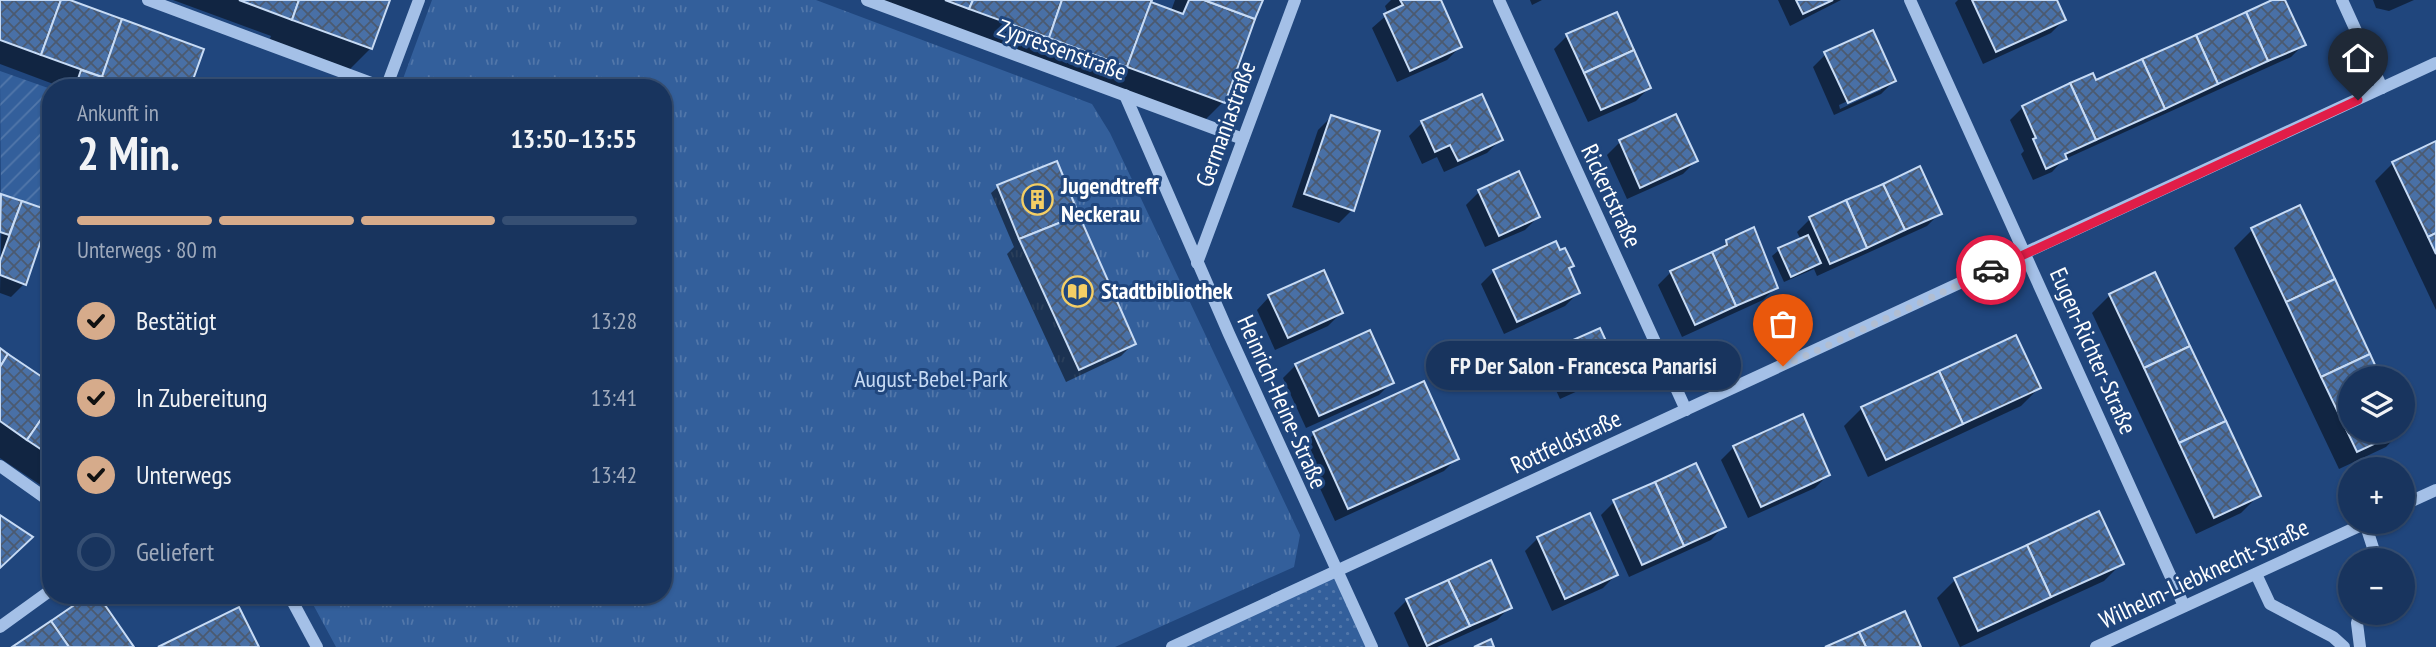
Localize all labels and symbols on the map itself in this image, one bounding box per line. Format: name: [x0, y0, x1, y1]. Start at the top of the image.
street label: Zypressenstraße: [993, 12, 1131, 87]
pin: [2328, 28, 2388, 100]
street label: Germaniastraße: [1188, 57, 1263, 191]
street label: Rickertstraße: [1574, 139, 1649, 252]
place label: Jugendtreff Neckerau: [1060, 170, 1160, 229]
building icon: Jugendtreff Neckerau: [1021, 183, 1055, 217]
courier: [1956, 235, 2026, 305]
street label: Eugen-Richter-Straße: [2043, 263, 2144, 439]
library icon: Stadtbibliothek: [1061, 274, 1095, 308]
place label: Stadtbibliothek: [1101, 275, 1233, 306]
pin: [1753, 294, 1813, 366]
street label: Heinrich-Heine-Straße: [1230, 310, 1335, 493]
callout: FP Der Salon - Francesca Panarisi: [1426, 342, 1741, 390]
park label: August-Bebel-Park: [854, 363, 1008, 394]
street label: Rottfeldstraße: [1506, 402, 1626, 481]
street label: Wilhelm-Liebknecht-Straße: [2094, 511, 2313, 636]

